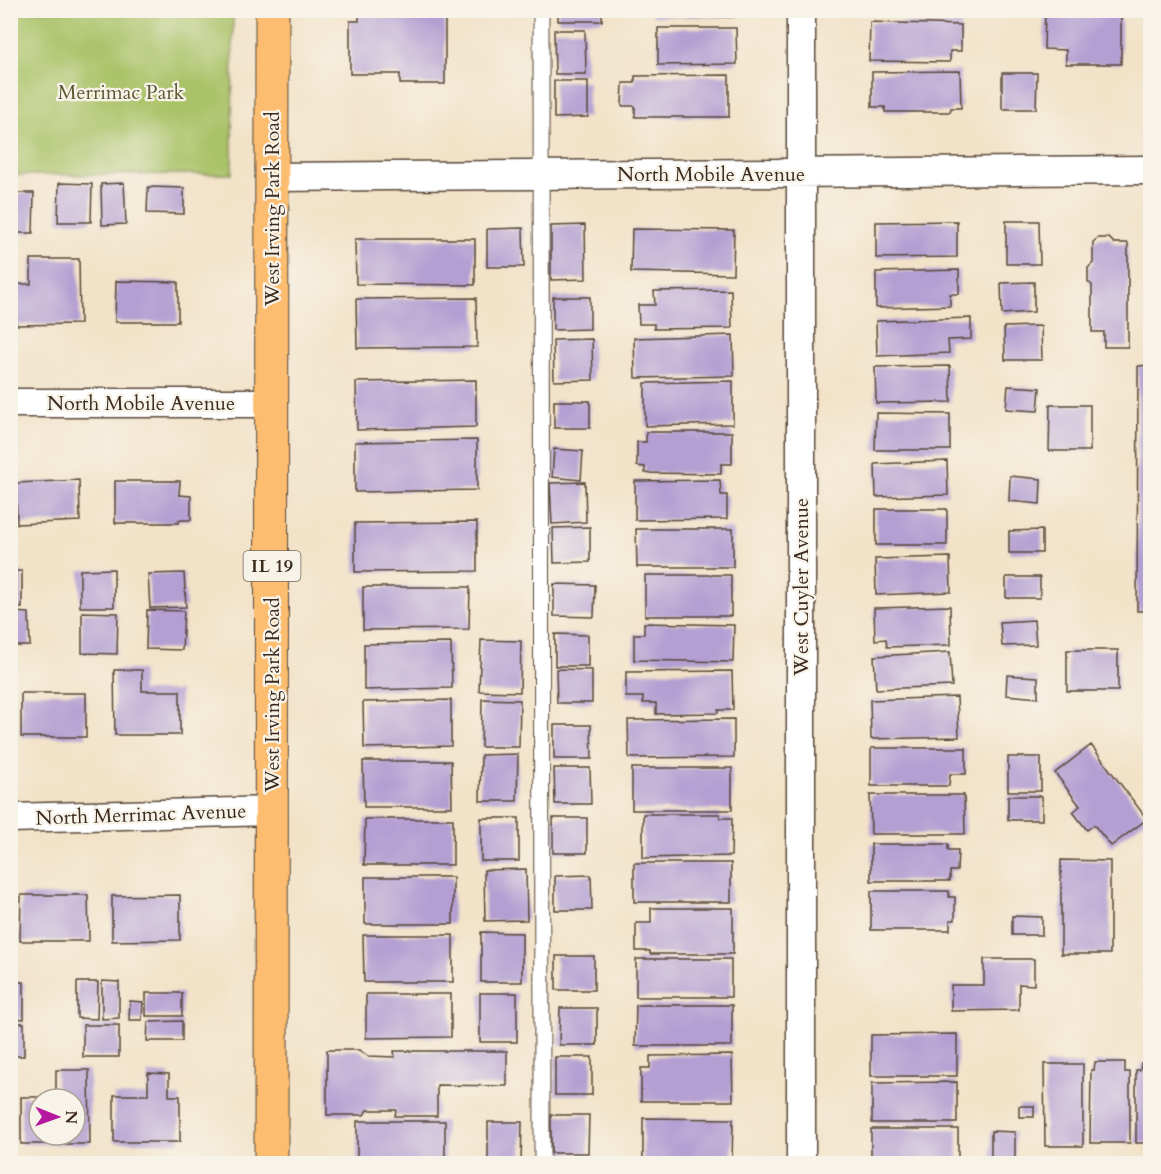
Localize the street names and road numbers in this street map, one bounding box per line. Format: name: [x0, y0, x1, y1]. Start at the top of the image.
street label: West Irving Park Road: [259, 111, 286, 308]
street label: North Mobile Avenue: [617, 161, 805, 188]
street label: North Mobile Avenue: [47, 390, 235, 417]
street label: West Cuyler Avenue: [788, 498, 815, 677]
road number: IL 19: [244, 551, 300, 581]
street label: West Irving Park Road: [259, 597, 286, 794]
street label: North Merrimac Avenue: [35, 797, 247, 832]

